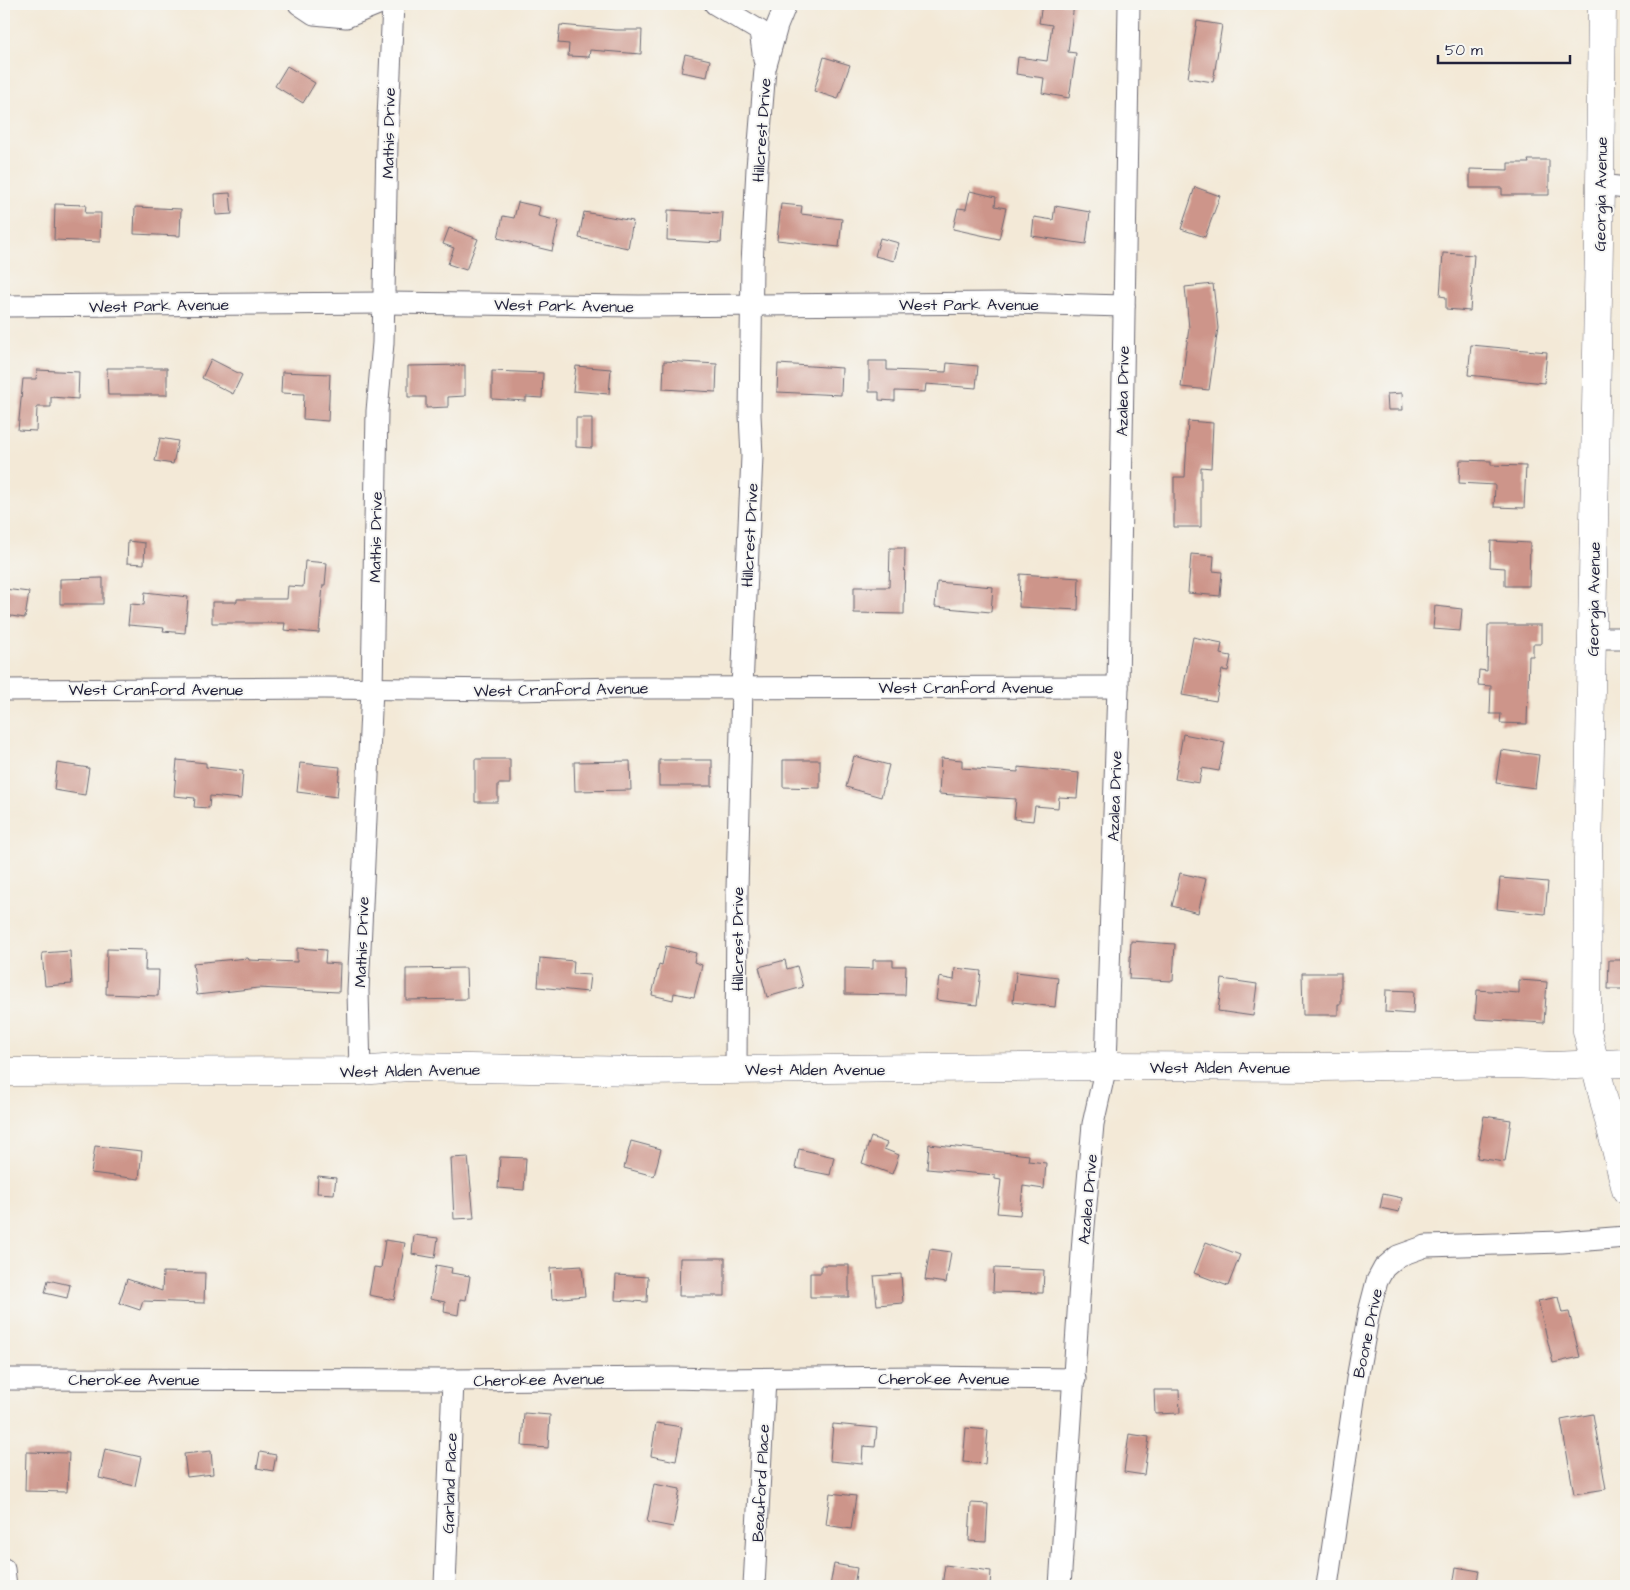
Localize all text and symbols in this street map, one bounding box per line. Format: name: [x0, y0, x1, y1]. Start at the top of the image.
scale bar: [1438, 32, 1570, 64]
text: 50 m: [1445, 40, 1483, 61]
street label: Hillcrest Drive: [747, 77, 777, 183]
street label: Mathis Drive: [377, 87, 401, 179]
street label: Georgia Avenue: [1589, 136, 1614, 252]
street label: West Park Avenue: [89, 294, 230, 318]
street label: West Park Avenue: [494, 294, 635, 318]
street label: West Park Avenue: [899, 294, 1039, 316]
street label: Azalea Drive: [1111, 345, 1135, 437]
street label: Hillcrest Drive: [736, 482, 764, 588]
street label: Mathis Drive: [364, 491, 388, 583]
street label: Georgia Avenue: [1582, 541, 1607, 657]
street label: West Cranford Avenue: [473, 677, 649, 703]
street label: West Cranford Avenue: [879, 677, 1054, 699]
street label: West Cranford Avenue: [69, 679, 244, 701]
street label: Azalea Drive: [1102, 750, 1128, 842]
street label: Hillcrest Drive: [727, 887, 749, 991]
street label: Mathis Drive: [349, 896, 375, 988]
street label: West Alden Avenue: [1150, 1057, 1291, 1079]
street label: West Alden Avenue: [340, 1059, 481, 1083]
street label: West Alden Avenue: [745, 1059, 886, 1081]
street label: Azalea Drive: [1073, 1153, 1103, 1245]
street label: Boone Drive: [1348, 1286, 1388, 1380]
street label: Cherokee Avenue: [473, 1368, 605, 1392]
street label: Cherokee Avenue: [878, 1368, 1010, 1390]
street label: Cherokee Avenue: [68, 1369, 200, 1391]
street label: Beauford Place: [747, 1423, 775, 1542]
street label: Garland Place: [437, 1432, 463, 1534]

